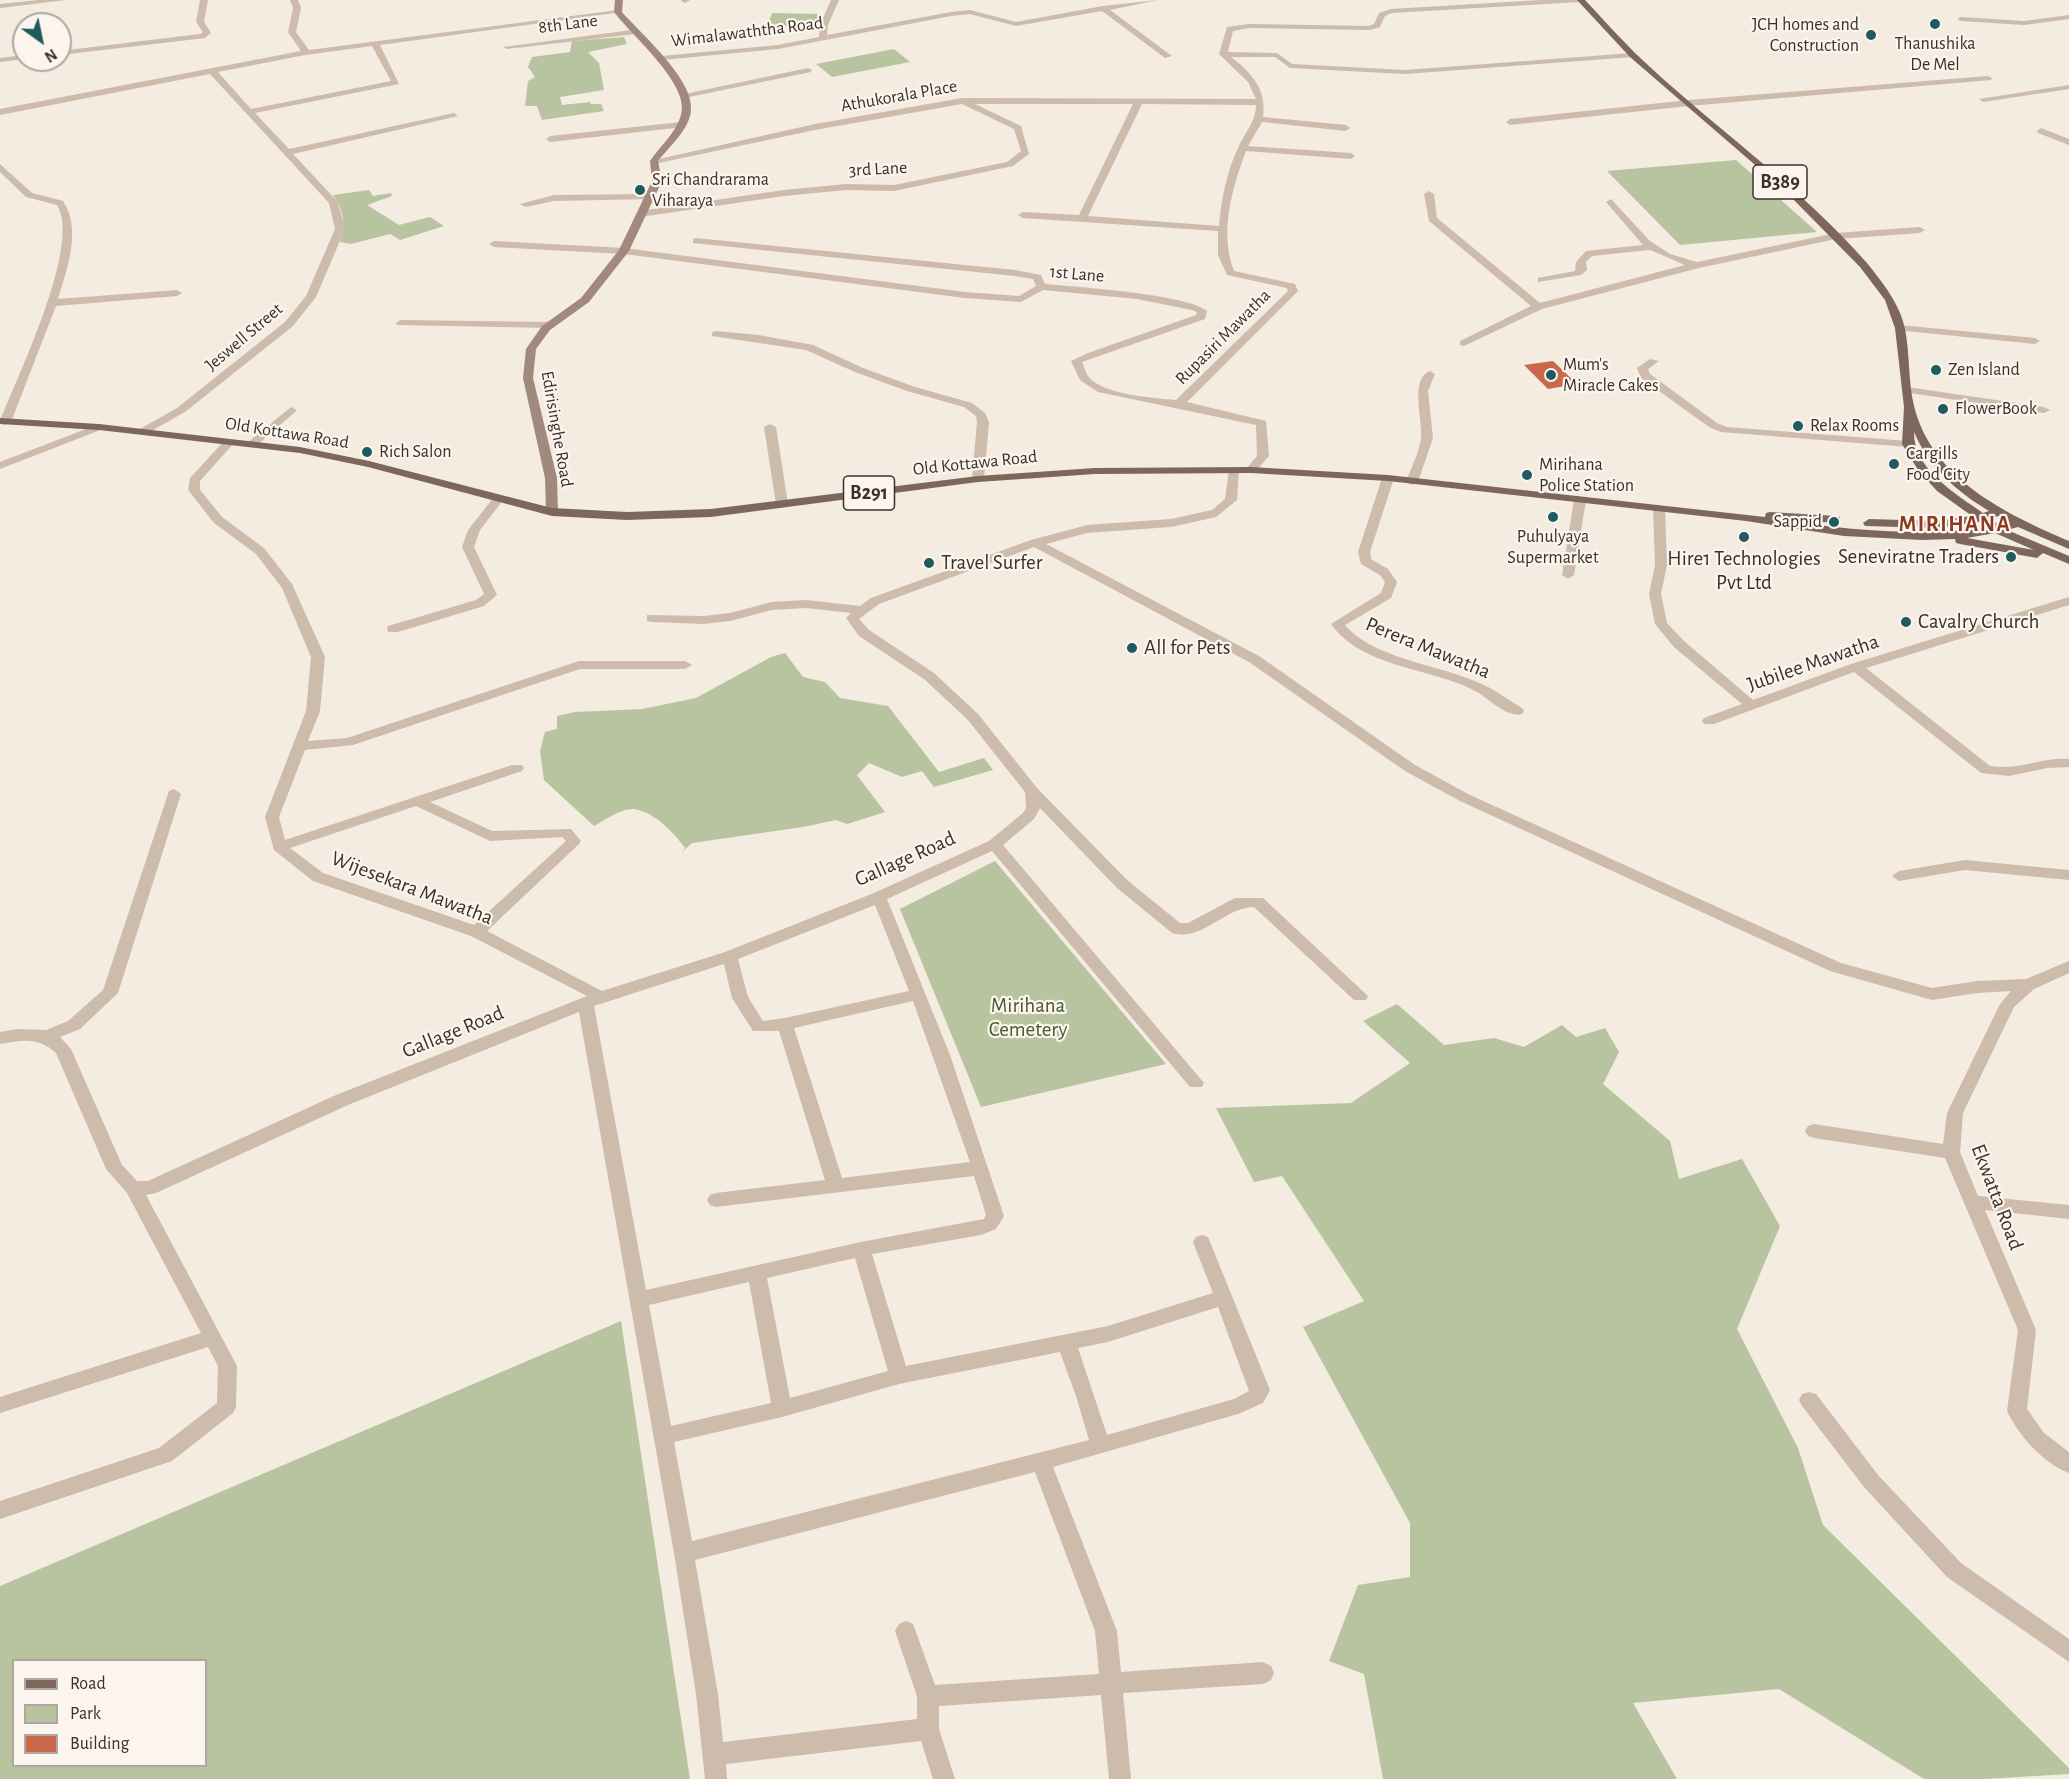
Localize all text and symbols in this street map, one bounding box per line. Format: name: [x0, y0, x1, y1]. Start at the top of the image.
street label: 8th Lane: [537, 10, 599, 38]
north arrow: [12, 12, 72, 72]
street label: Wimalawaththa Road: [670, 12, 824, 52]
place label: JCH homes and Construction: [1752, 14, 1859, 57]
marker: Thanushika De Mel: [1928, 17, 1942, 31]
marker: JCH homes and Construction: [1864, 28, 1878, 42]
place label: Thanushika De Mel: [1894, 33, 1976, 76]
text: N: [42, 46, 60, 65]
street label: Athukorala Place: [839, 75, 959, 117]
street label: 3rd Lane: [848, 157, 908, 181]
road number: B389: [1753, 165, 1807, 199]
place label: Sri Chandrarama Viharaya: [652, 169, 769, 212]
marker: Sri Chandrarama Viharaya: [633, 183, 647, 197]
street label: 1st Lane: [1049, 261, 1105, 287]
street label: Rupasiri Mawatha: [1171, 285, 1275, 389]
street label: Jeswell Street: [201, 298, 287, 376]
place label: Mum's Miracle Cakes: [1563, 354, 1659, 397]
place label: Zen Island: [1948, 359, 2020, 381]
marker: Zen Island: [1929, 363, 1943, 377]
marker: Mum's Miracle Cakes: [1544, 368, 1558, 382]
street label: Edirisinghe Road: [536, 369, 578, 489]
place label: FlowerBook: [1955, 398, 2037, 420]
marker: FlowerBook: [1936, 402, 1950, 416]
street label: Old Kottawa Road: [224, 413, 350, 453]
place label: Relax Rooms: [1810, 415, 1899, 437]
marker: Relax Rooms: [1791, 419, 1805, 433]
place label: Rich Salon: [379, 441, 451, 463]
place label: Cargills Food City: [1906, 443, 1970, 486]
marker: Rich Salon: [360, 445, 374, 459]
street label: Old Kottawa Road: [912, 446, 1038, 480]
place label: Mirihana Police Station: [1539, 454, 1634, 496]
marker: Cargills Food City: [1887, 457, 1901, 471]
marker: Mirihana Police Station: [1520, 468, 1534, 482]
road number: B291: [844, 476, 894, 510]
marker: Puhulyaya Supermarket: [1546, 510, 1560, 524]
place label: Sappid: [1774, 511, 1822, 533]
district label: MIRIHANA: [1899, 511, 2011, 537]
marker: Sappid: [1827, 515, 1841, 529]
place label: Puhulyaya Supermarket: [1507, 526, 1599, 568]
marker: Hire1 Technologies Pvt Ltd: [1737, 530, 1751, 544]
place label: Seneviratne Traders: [1838, 544, 1999, 570]
place label: Hire1 Technologies Pvt Ltd: [1667, 546, 1821, 596]
place label: Travel Surfer: [941, 550, 1043, 576]
marker: Seneviratne Traders: [2004, 550, 2018, 564]
marker: Travel Surfer: [922, 556, 936, 570]
place label: Cavalry Church: [1918, 609, 2039, 635]
street label: Perera Mawatha: [1362, 611, 1494, 685]
marker: Cavalry Church: [1899, 615, 1913, 629]
street label: Jubilee Mawatha: [1744, 629, 1882, 697]
place label: All for Pets: [1144, 635, 1230, 661]
marker: All for Pets: [1125, 641, 1139, 655]
street label: Gallage Road: [851, 826, 959, 892]
street label: Wijesekara Mawatha: [327, 845, 497, 931]
park label: Mirihana Cemetery: [989, 993, 1067, 1043]
street label: Gallage Road: [399, 1000, 507, 1064]
street label: Ekwatta Road: [1965, 1140, 2029, 1254]
legend: [12, 1659, 207, 1767]
text: Road: [70, 1675, 106, 1693]
text: Park: [70, 1705, 101, 1723]
text: Building: [70, 1735, 129, 1753]

